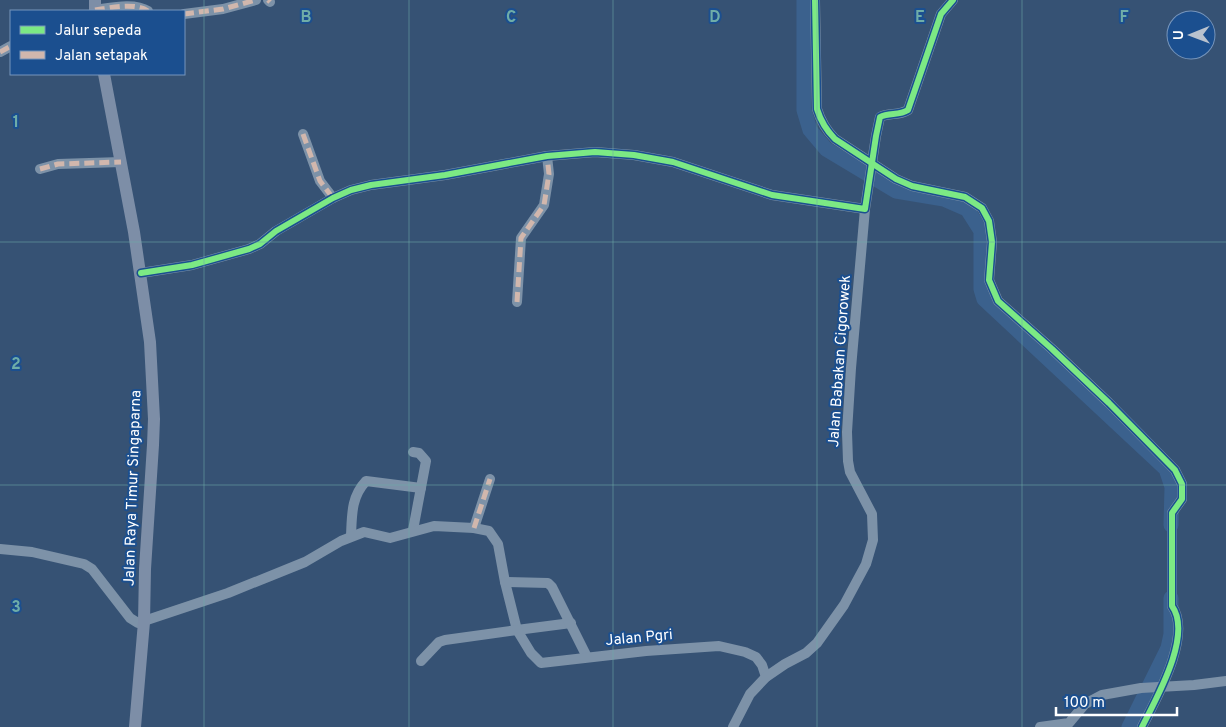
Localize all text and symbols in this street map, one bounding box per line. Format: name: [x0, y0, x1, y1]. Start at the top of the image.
text: B: [300, 8, 312, 28]
text: C: [506, 8, 516, 28]
text: D: [709, 8, 721, 28]
text: E: [915, 8, 925, 28]
text: F: [1119, 8, 1129, 28]
legend: [10, 10, 185, 75]
north arrow: [1166, 10, 1216, 60]
text: Jalur sepeda: [55, 22, 141, 41]
text: U: [1171, 30, 1188, 40]
text: Jalan setapak: [55, 47, 148, 66]
text: 1: [13, 113, 19, 133]
street label: Jalan Babakan Cigorowek: [825, 274, 856, 448]
text: 2: [11, 355, 21, 375]
street label: Jalan Raya Timur Singaparna: [121, 390, 146, 587]
text: 3: [11, 598, 21, 618]
street label: Jalan Pgri: [605, 626, 674, 651]
scale bar: [1056, 684, 1177, 716]
text: 100 m: [1064, 694, 1105, 713]

